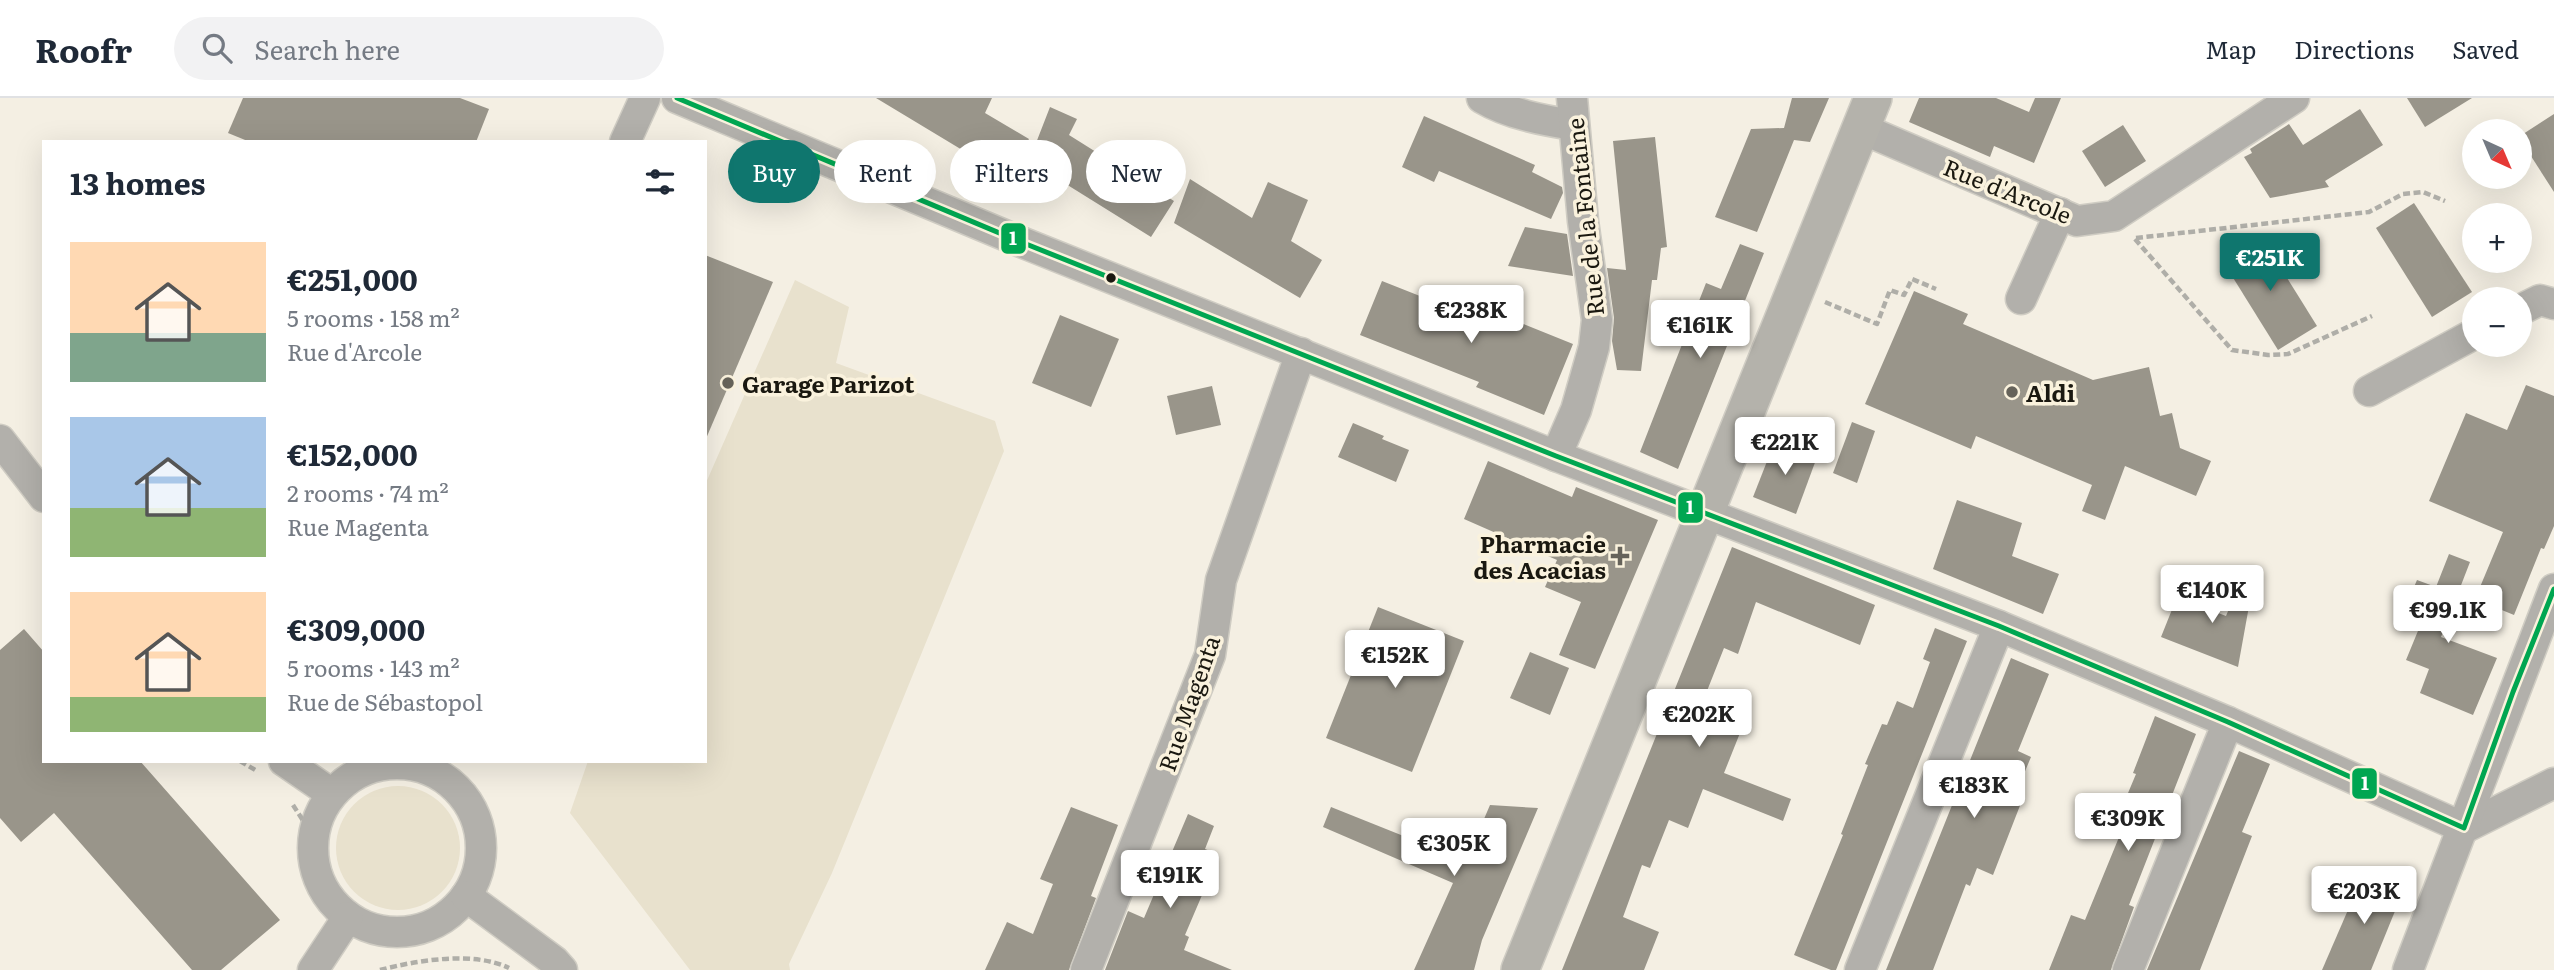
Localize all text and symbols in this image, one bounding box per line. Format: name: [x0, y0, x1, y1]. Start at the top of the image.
search box: [174, 17, 664, 80]
text: Roofr: [35, 24, 132, 73]
icon: search: [198, 29, 236, 67]
text: Search here: [254, 29, 400, 68]
text: Map: [2205, 31, 2256, 66]
text: Directions: [2294, 31, 2414, 66]
text: Saved: [2452, 31, 2519, 66]
street label: Rue de la Fontaine: [1557, 116, 1611, 318]
north arrow: [2462, 119, 2532, 189]
map controls: [2462, 119, 2532, 357]
chip: Buy: [728, 140, 820, 203]
chip: Rent: [834, 140, 936, 203]
chip: Filters: [950, 140, 1072, 203]
chip: New: [1086, 140, 1186, 203]
street label: Rue d'Arcole: [1939, 149, 2077, 231]
text: 13 homes: [70, 160, 206, 204]
icon: filters: [641, 163, 679, 201]
button: +: [2462, 203, 2532, 273]
line badge: 1: [1000, 222, 1027, 255]
text: 1: [1009, 223, 1017, 251]
pin: €251K: [2221, 234, 2319, 293]
text: €251K: [2236, 239, 2304, 273]
text: €251,000: [287, 256, 418, 300]
icon: home: [126, 270, 210, 354]
unlabelled marker: [1104, 271, 1118, 285]
pin: €238K: [1422, 286, 1520, 345]
button: −: [2462, 287, 2532, 357]
text: €238K: [1435, 291, 1507, 325]
text: 5 rooms · 158 m²: [287, 300, 460, 334]
pin: €161K: [1651, 300, 1749, 360]
text: €161K: [1667, 306, 1733, 340]
text: Rue d'Arcole: [287, 334, 422, 368]
place label: Garage Parizot: [742, 366, 914, 400]
marker: Garage Parizot: [720, 375, 736, 391]
place label: Aldi: [2026, 375, 2075, 409]
marker: Aldi: [2004, 384, 2020, 400]
pin: €221K: [1736, 418, 1834, 477]
text: €221K: [1751, 423, 1819, 457]
text: €152,000: [287, 431, 418, 475]
icon: home: [126, 445, 210, 529]
text: 2 rooms · 74 m²: [287, 475, 449, 509]
line badge: 1: [1677, 491, 1704, 524]
text: 1: [1686, 492, 1694, 520]
text: Rue Magenta: [287, 509, 429, 543]
place label: Pharmacie des Acacias: [1473, 526, 1606, 586]
marker: Pharmacie des Acacias: [1612, 548, 1628, 564]
pin: €140K: [2163, 566, 2261, 625]
text: €140K: [2177, 571, 2247, 605]
pin: €99.1K: [2391, 586, 2505, 645]
text: €99.1K: [2409, 591, 2487, 625]
text: €309,000: [287, 606, 425, 650]
icon: home: [126, 620, 210, 704]
street label: Rue Magenta: [1149, 630, 1227, 776]
pin: €152K: [1346, 630, 1444, 690]
text: €152K: [1361, 636, 1429, 670]
text: 5 rooms · 143 m²: [287, 650, 460, 684]
text: Rue de Sébastopol: [287, 684, 483, 718]
pin: €202K: [1650, 690, 1748, 749]
text: €202K: [1663, 695, 1735, 729]
pin: €183K: [1925, 760, 2023, 820]
text: €183K: [1939, 766, 2009, 800]
line badge: 1: [2351, 767, 2378, 800]
text: 1: [2361, 768, 2369, 796]
pin: €309K: [2079, 794, 2177, 853]
text: €309K: [2091, 799, 2165, 833]
pin: €305K: [1405, 818, 1503, 878]
text: €305K: [1417, 824, 1491, 858]
pin: €191K: [1121, 850, 1219, 910]
text: €191K: [1137, 856, 1203, 890]
pin: €203K: [2315, 866, 2413, 926]
text: €203K: [2328, 872, 2401, 906]

